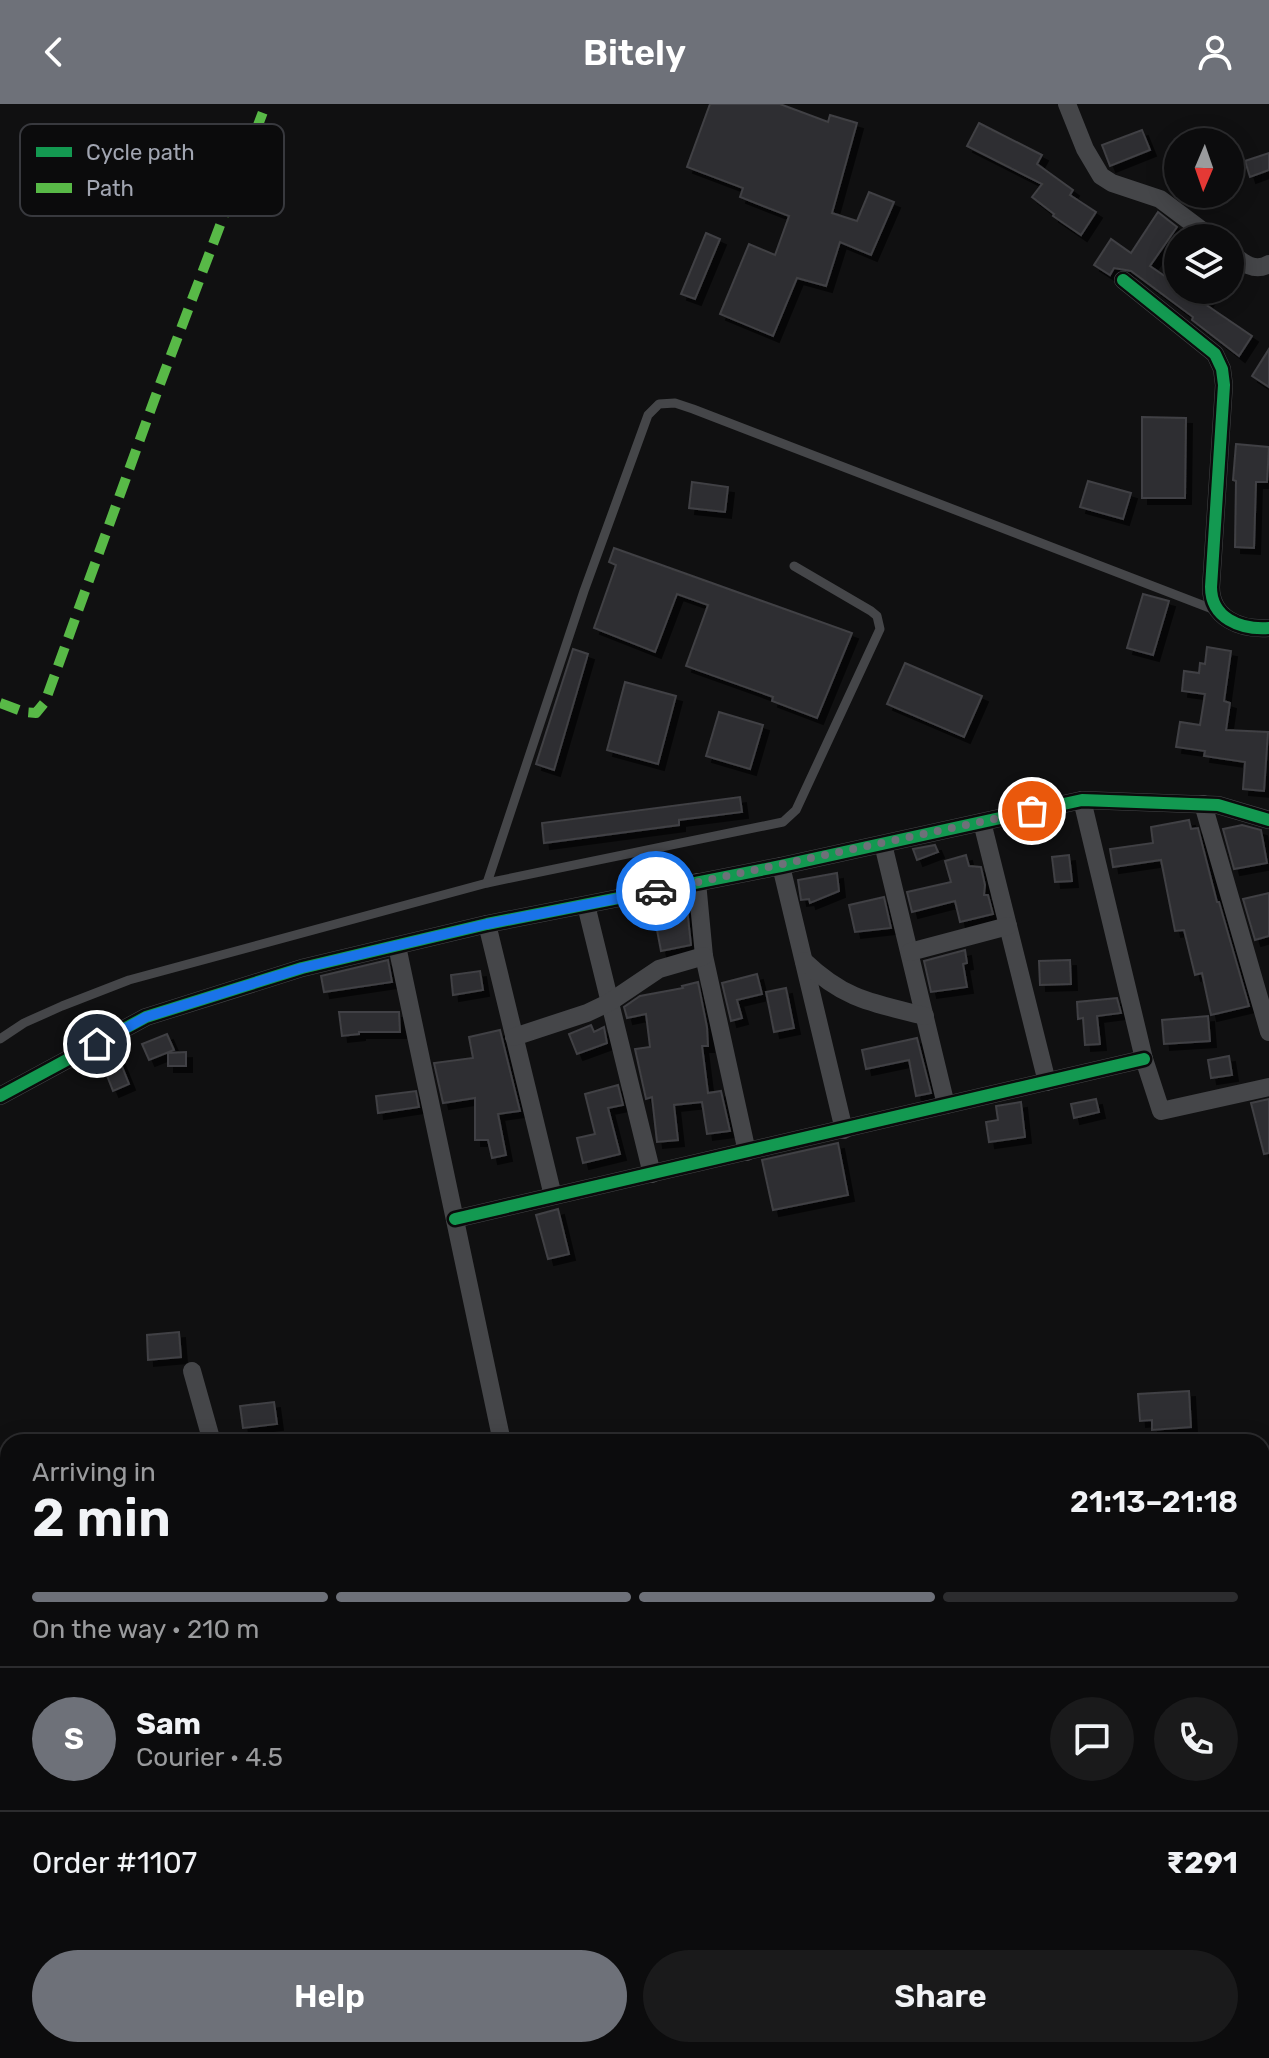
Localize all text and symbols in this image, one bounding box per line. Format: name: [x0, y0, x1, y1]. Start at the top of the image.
icon: back: [32, 30, 76, 74]
icon: person: [1193, 30, 1237, 74]
text: Bitely: [583, 31, 686, 74]
legend: [20, 124, 284, 216]
north arrow: [1164, 128, 1244, 208]
map controls: [1164, 128, 1244, 304]
text: Cycle path: [86, 139, 195, 166]
text: Path: [86, 175, 134, 202]
button: layers: [1164, 224, 1244, 304]
pin: [998, 777, 1066, 845]
icon: bag: [1010, 789, 1054, 833]
courier: [616, 851, 696, 931]
icon: car: [634, 869, 678, 913]
pin: [63, 1010, 131, 1078]
icon: home: [75, 1022, 119, 1066]
text: Arriving in: [32, 1457, 156, 1488]
text: 21:13–21:18: [1070, 1484, 1238, 1520]
text: 2 min: [32, 1487, 171, 1549]
text: On the way · 210 m: [32, 1614, 259, 1645]
button: chat: [1050, 1697, 1134, 1781]
button: phone: [1154, 1697, 1238, 1781]
text: Sam: [136, 1706, 201, 1742]
text: S: [64, 1721, 84, 1757]
text: Courier · 4.5: [136, 1742, 283, 1773]
text: Order #1107: [32, 1845, 197, 1881]
text: ₹291: [1166, 1845, 1238, 1881]
button: Help: [32, 1950, 627, 2042]
button: Share: [643, 1950, 1238, 2042]

